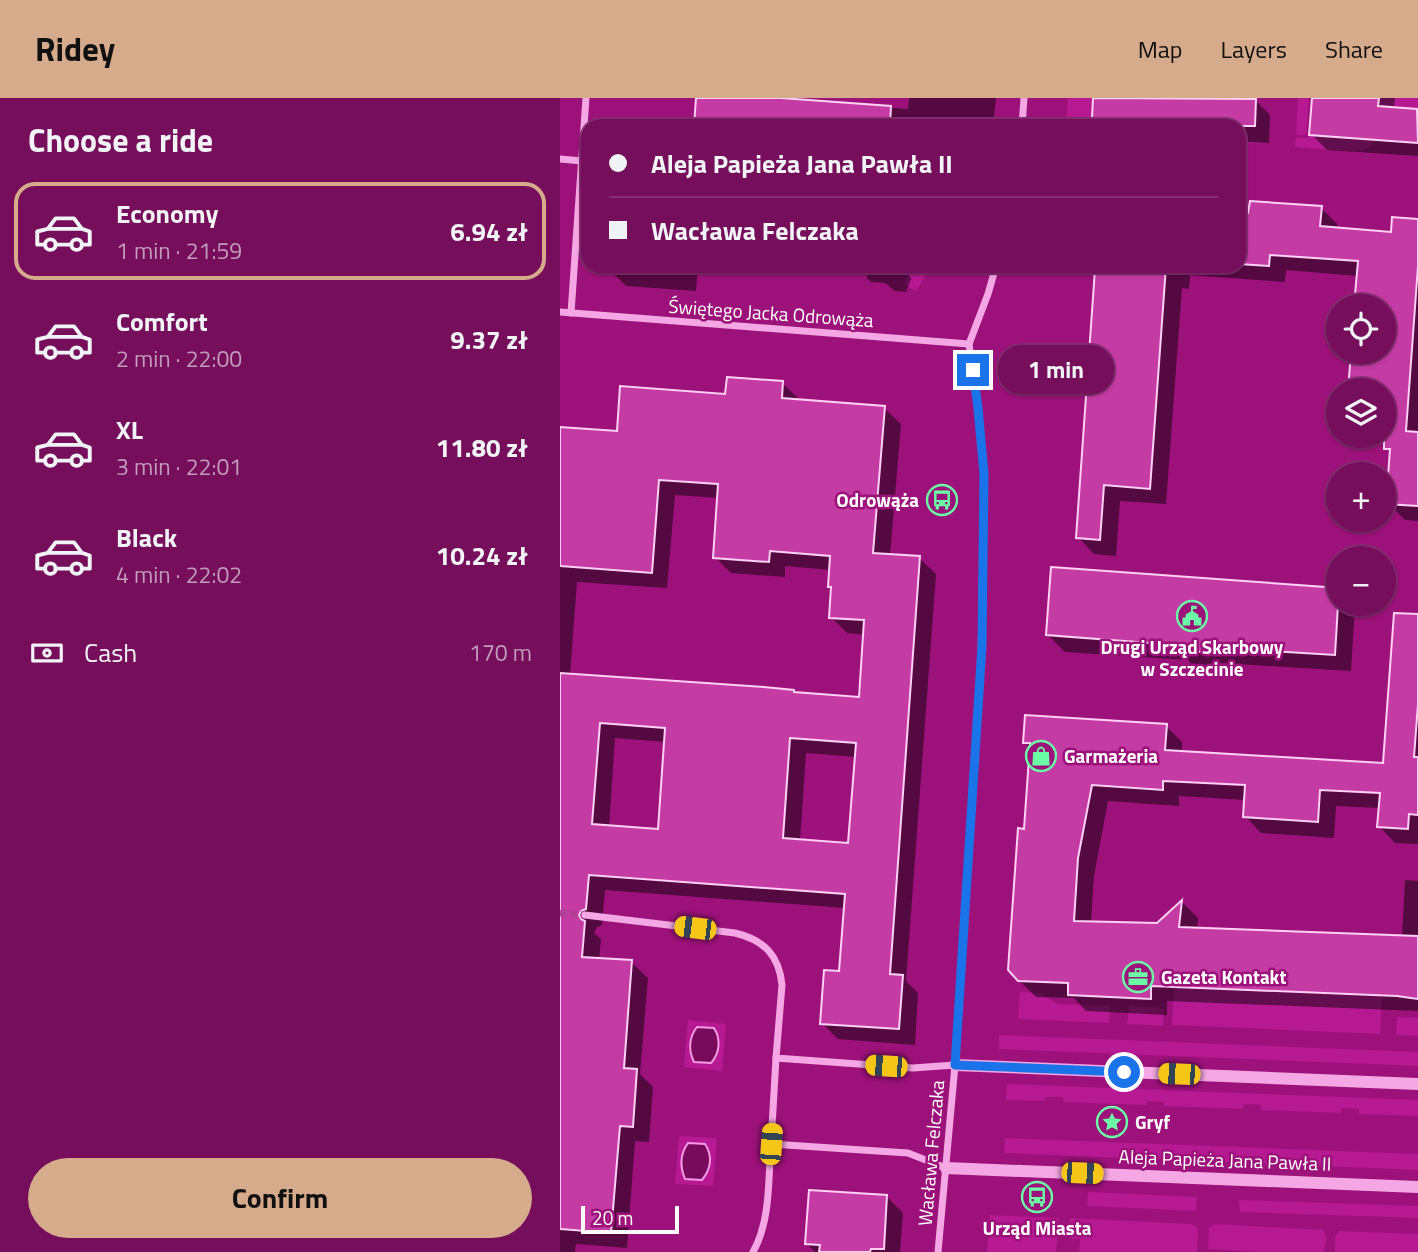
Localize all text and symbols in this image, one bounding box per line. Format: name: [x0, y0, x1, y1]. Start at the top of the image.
text: Ridey: [35, 24, 115, 74]
text: Map: [1138, 31, 1183, 67]
text: Layers: [1221, 31, 1287, 67]
text: Share: [1325, 31, 1383, 67]
text: Choose a ride: [28, 116, 213, 164]
text: Aleja Papieża Jana Pawła II: [651, 144, 953, 183]
text: Economy: [116, 194, 218, 233]
icon: car: [32, 200, 95, 263]
text: Wacława Felczaka: [651, 211, 859, 250]
text: 6.94 zł: [450, 212, 528, 251]
text: 1 min · 21:59: [116, 233, 242, 268]
street label: Świętego Jacka Odrowąża: [667, 291, 875, 334]
map controls: [1326, 294, 1396, 616]
button: locate: [1326, 294, 1396, 364]
text: Comfort: [116, 302, 208, 341]
icon: car: [32, 308, 95, 371]
text: 9.37 zł: [450, 320, 528, 359]
text: 2 min · 22:00: [116, 341, 242, 376]
callout: 1 min: [998, 345, 1113, 394]
text: 1 min: [1028, 352, 1084, 387]
route end: [957, 354, 989, 386]
button: layers: [1326, 378, 1396, 448]
text: XL: [116, 410, 143, 449]
icon: car: [32, 416, 95, 479]
text: 11.80 zł: [436, 428, 528, 467]
text: 3 min · 22:01: [116, 449, 242, 484]
button: +: [1326, 462, 1396, 532]
bus stop icon: Odrowąża: [925, 483, 959, 517]
place label: Odrowąża: [836, 485, 919, 514]
text: Black: [116, 518, 177, 557]
icon: car: [32, 524, 95, 587]
text: 10.24 zł: [436, 536, 528, 575]
button: −: [1326, 546, 1396, 616]
text: 4 min · 22:02: [116, 557, 242, 592]
public building icon: Drugi Urząd Skarbowy w Szczecinie: [1175, 599, 1209, 633]
place label: Drugi Urząd Skarbowy w Szczecinie: [1101, 632, 1284, 683]
text: Cash: [84, 633, 137, 672]
icon: cash: [28, 634, 66, 672]
text: 170 m: [469, 635, 532, 670]
shop icon: Garmażeria: [1024, 739, 1058, 773]
place label: Garmażeria: [1064, 741, 1158, 770]
car: [673, 915, 718, 941]
office icon: Gazeta Kontakt: [1121, 960, 1155, 994]
place label: Gazeta Kontakt: [1161, 962, 1286, 991]
car: [865, 1054, 908, 1078]
route start: [1108, 1056, 1140, 1088]
car: [1158, 1063, 1201, 1085]
street label: Wacława Felczaka: [910, 1078, 951, 1227]
place icon: Gryf: [1095, 1105, 1129, 1139]
place label: Gryf: [1135, 1107, 1170, 1136]
car: [760, 1122, 783, 1166]
street label: Aleja Papieża Jana Pawła II: [1118, 1141, 1332, 1178]
button: Confirm: [28, 1158, 532, 1238]
car: [1061, 1162, 1104, 1184]
bus stop icon: Urząd Miasta: [1020, 1180, 1054, 1214]
scale bar: [581, 1203, 679, 1235]
text: 20 m: [592, 1203, 633, 1232]
place label: Urząd Miasta: [983, 1213, 1092, 1242]

